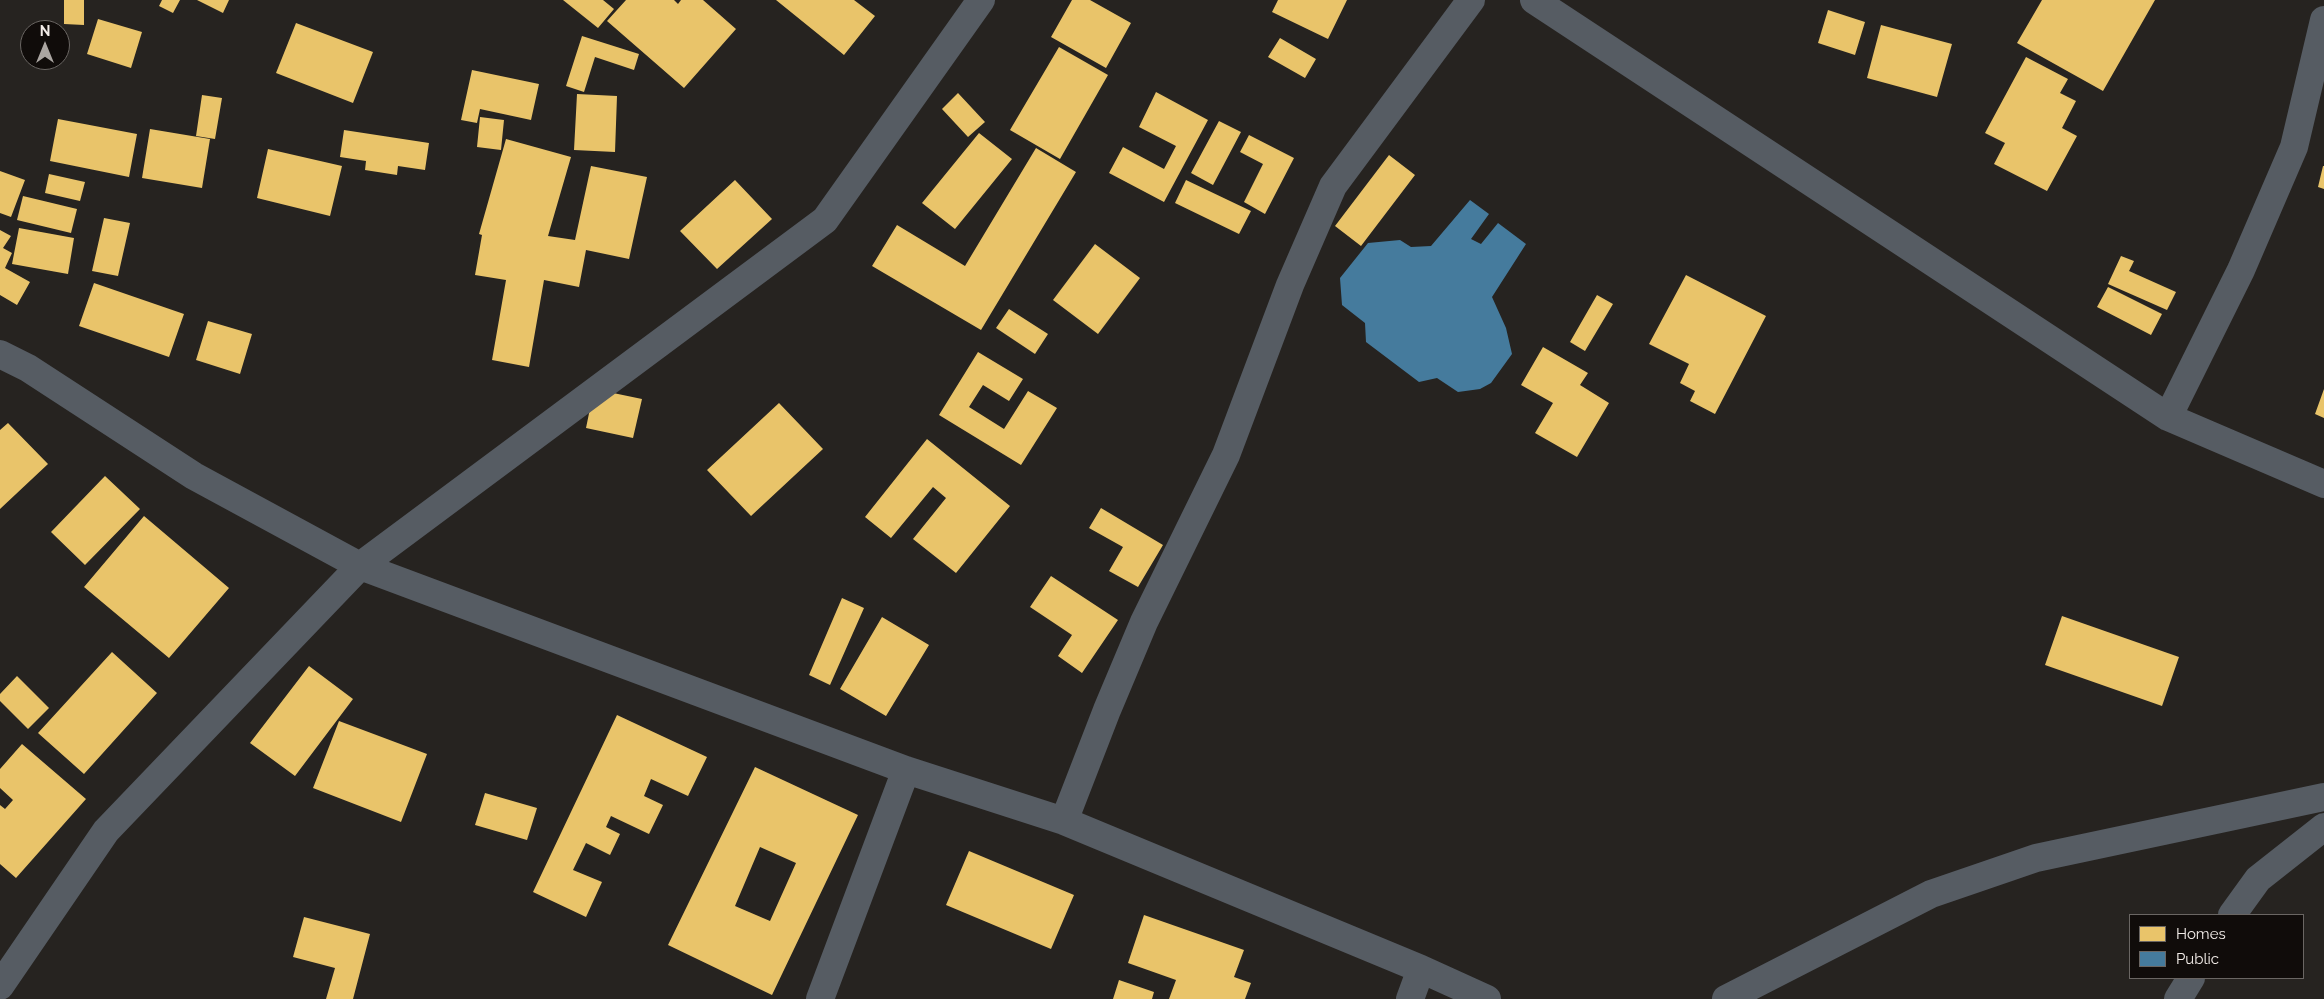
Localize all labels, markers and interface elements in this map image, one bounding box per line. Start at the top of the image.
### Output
north arrow [20,20,70,70]
text: N [40,23,50,39]
legend [2129,914,2304,979]
text: Homes [2176,925,2226,943]
text: Public [2176,950,2219,968]

